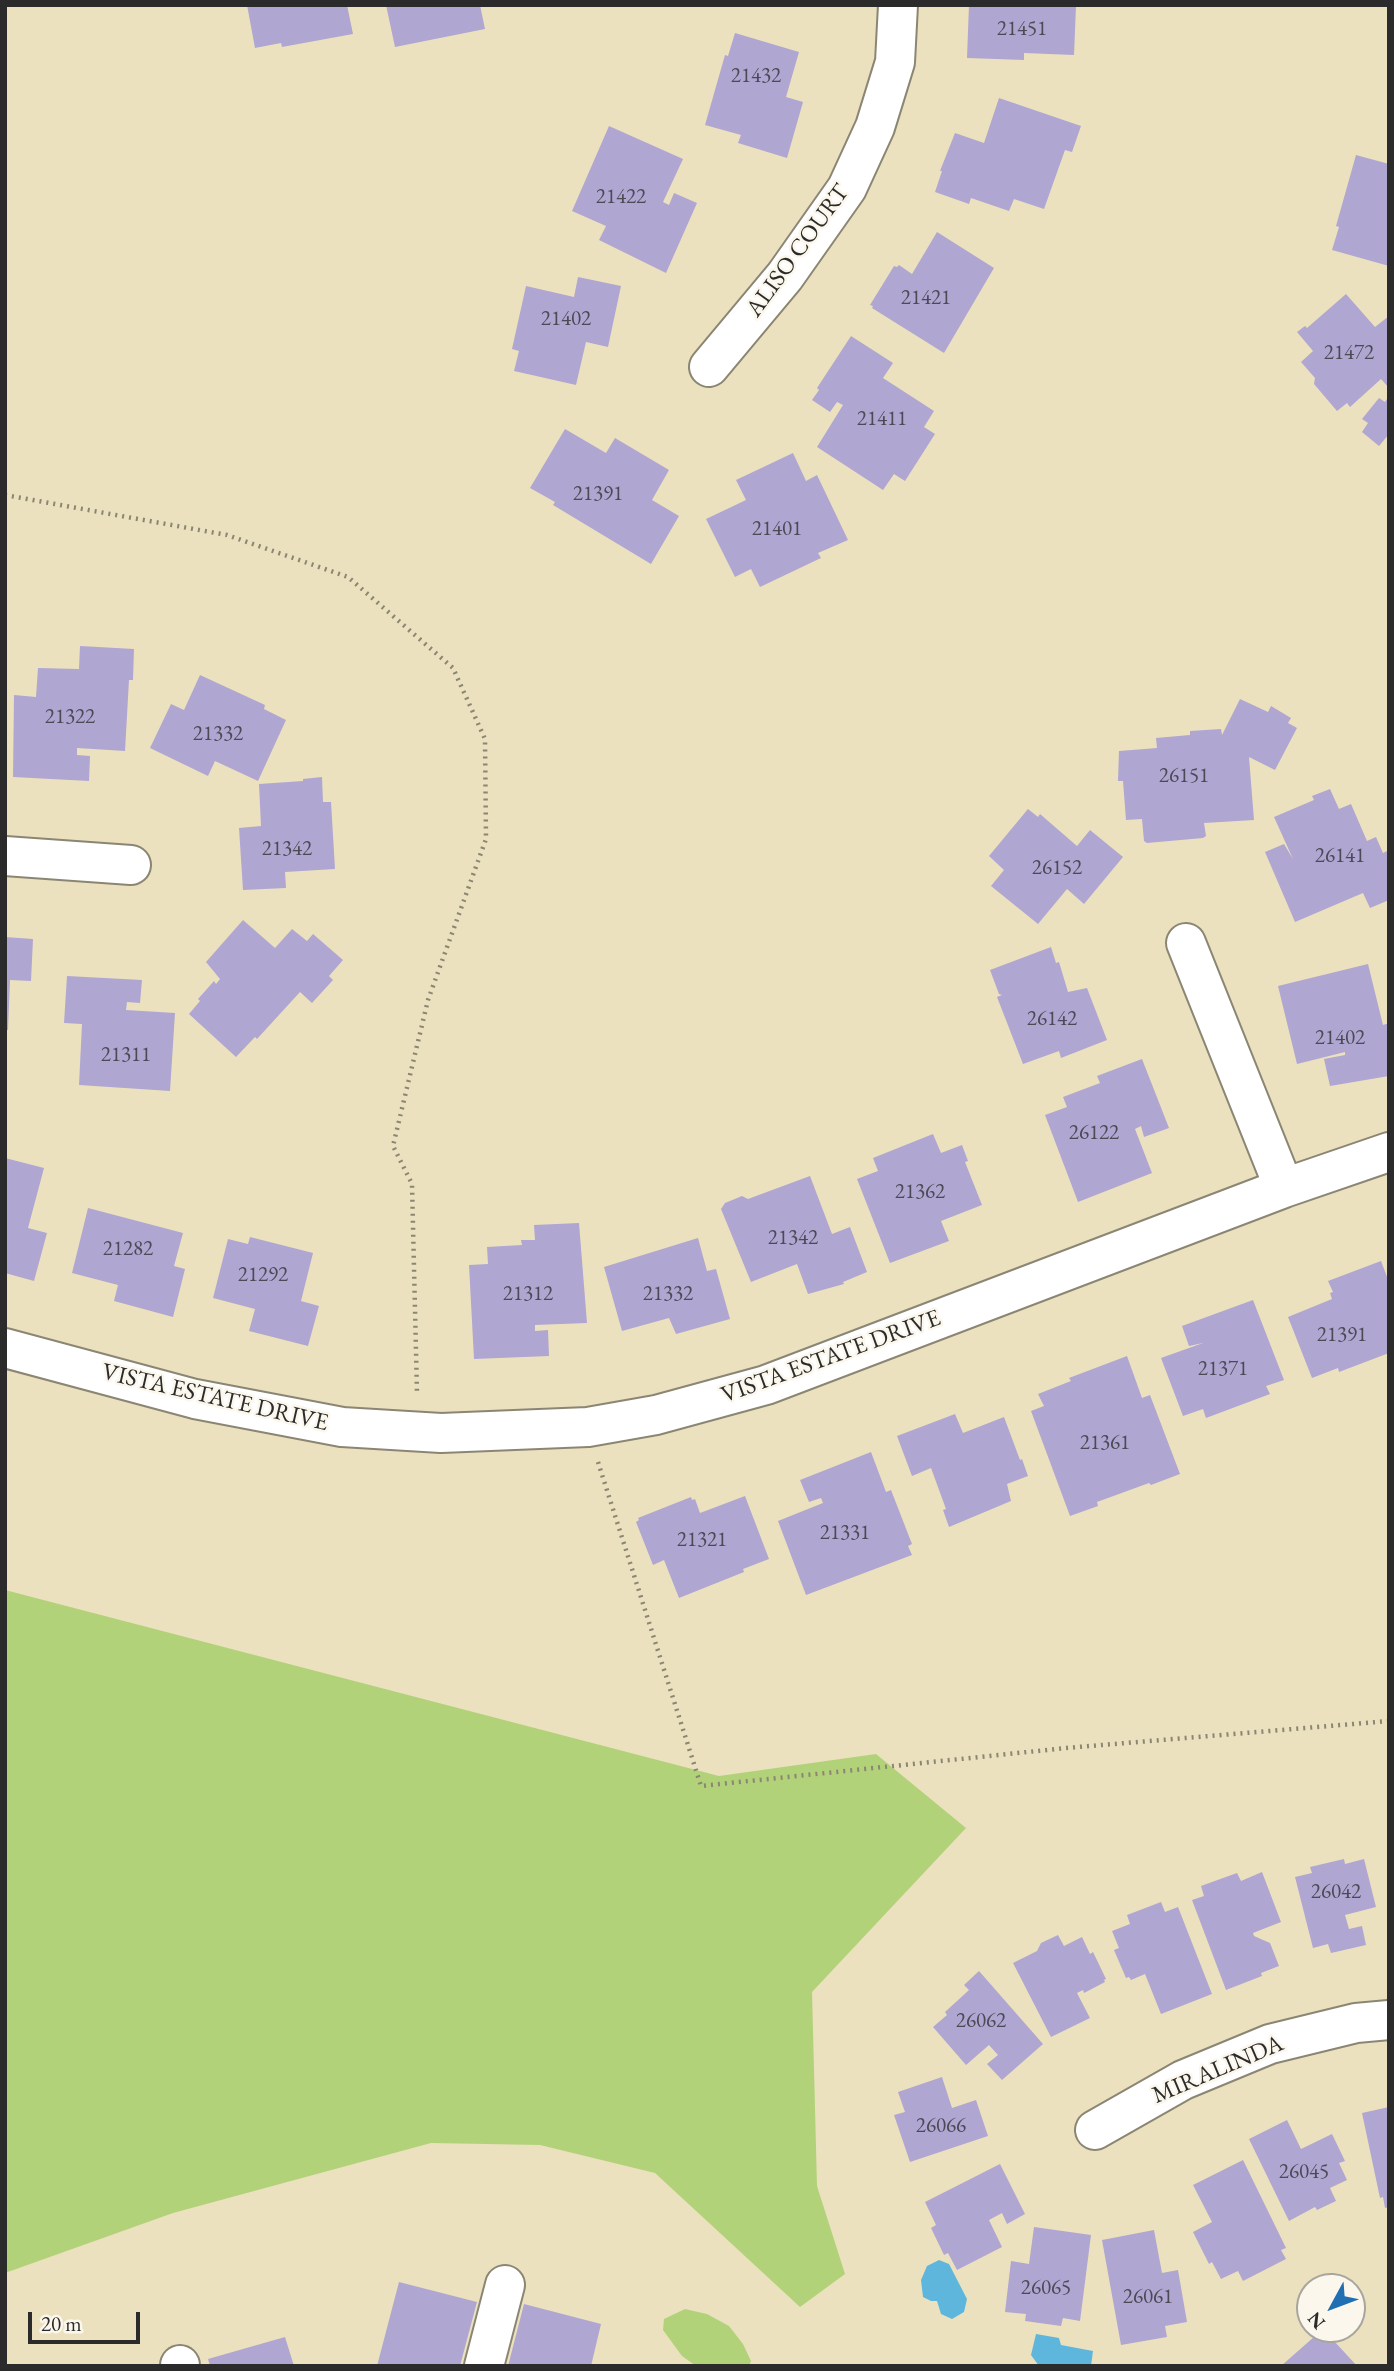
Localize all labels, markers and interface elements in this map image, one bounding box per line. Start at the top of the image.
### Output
house number: 21451 [997,16,1047,42]
house number: 21432 [731,63,781,89]
street label: ALISO COURT [740,179,856,323]
house number: 21422 [596,184,646,210]
house number: 21421 [901,285,951,311]
house number: 21402 [541,306,591,332]
house number: 21472 [1324,340,1374,366]
house number: 21411 [857,406,907,432]
house number: 21391 [573,481,623,507]
house number: 21401 [752,516,802,542]
house number: 21322 [45,704,95,730]
house number: 21332 [193,721,243,747]
house number: 26151 [1159,763,1209,789]
house number: 21342 [262,836,312,862]
house number: 26141 [1315,843,1365,869]
house number: 26152 [1032,855,1082,881]
house number: 26142 [1027,1006,1077,1032]
house number: 21402 [1315,1025,1365,1051]
house number: 21311 [101,1042,151,1068]
house number: 26122 [1069,1120,1119,1146]
house number: 21362 [895,1179,945,1205]
house number: 21342 [768,1225,818,1251]
house number: 21282 [103,1236,153,1262]
house number: 21292 [238,1262,288,1288]
house number: 21312 [503,1281,553,1307]
house number: 21332 [643,1281,693,1307]
street label: VISTA ESTATE DRIVE [717,1304,945,1410]
house number: 21391 [1317,1322,1367,1348]
house number: 21371 [1198,1356,1248,1382]
street label: VISTA ESTATE DRIVE [99,1358,331,1438]
house number: 21361 [1080,1430,1130,1456]
house number: 21331 [820,1520,870,1546]
house number: 21321 [677,1527,727,1553]
house number: 26042 [1311,1879,1361,1905]
house number: 26062 [956,2008,1006,2034]
street label: MIRALINDA [1148,2029,1288,2111]
house number: 26066 [916,2113,966,2139]
house number: 26045 [1279,2159,1329,2185]
north arrow [1296,2273,1366,2343]
house number: 26065 [1021,2275,1071,2301]
house number: 26061 [1123,2284,1173,2310]
scale bar [32,2298,144,2342]
text: N [1302,2307,1331,2335]
text: 20 m [41,2310,82,2337]

